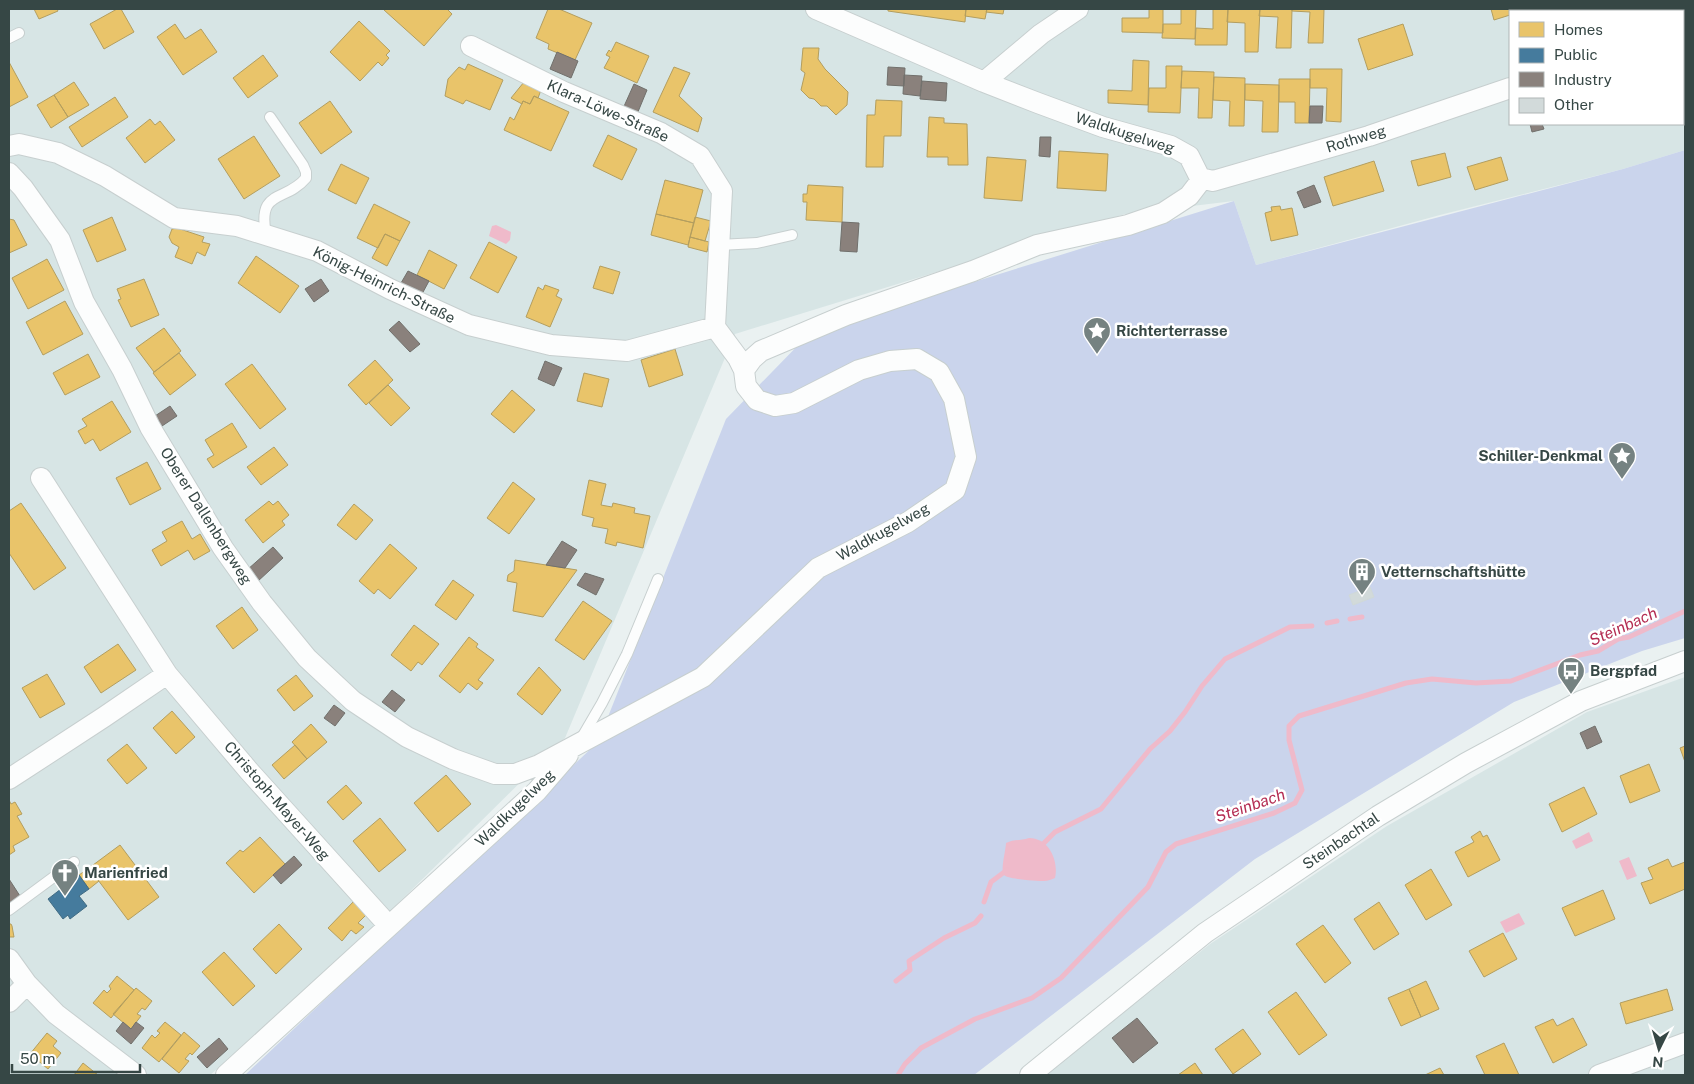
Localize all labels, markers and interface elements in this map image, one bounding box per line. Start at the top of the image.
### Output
legend [1509,10,1684,125]
text: Homes [1554,21,1603,38]
text: Public [1554,46,1598,63]
text: Industry [1554,71,1612,88]
street label: Klara-Löwe-Straße [545,76,672,145]
text: Other [1554,96,1594,113]
street label: Waldkugelweg [1073,108,1177,157]
street label: Rothweg [1324,121,1388,156]
street label: König-Heinrich-Straße [310,243,458,326]
place icon: Richterterrasse [1082,316,1112,355]
place label: Richterterrasse [1116,322,1228,339]
place icon: Schiller-Denkmal [1607,441,1637,480]
street label: Oberer Dallenbergweg [157,444,256,587]
place label: Schiller-Denkmal [1478,447,1603,464]
street label: Waldkugelweg [833,499,932,564]
building icon: Vetternschaftshütte [1347,557,1377,596]
place label: Vetternschaftshütte [1381,563,1526,580]
water label: Steinbach [1586,603,1660,650]
bus stop icon: Bergpfad [1556,656,1586,695]
place label: Bergpfad [1590,662,1657,679]
street label: Christoph-Mayer-Weg [221,738,334,864]
street label: Waldkugelweg [472,766,558,850]
water label: Steinbach [1213,785,1288,826]
street label: Steinbachtal [1299,809,1382,872]
church icon: Marienfried [50,858,80,897]
place label: Marienfried [84,864,168,881]
north arrow [1634,1024,1684,1074]
scale bar [12,1042,140,1074]
text: 50 m [20,1050,55,1067]
text: N [1652,1054,1664,1070]

